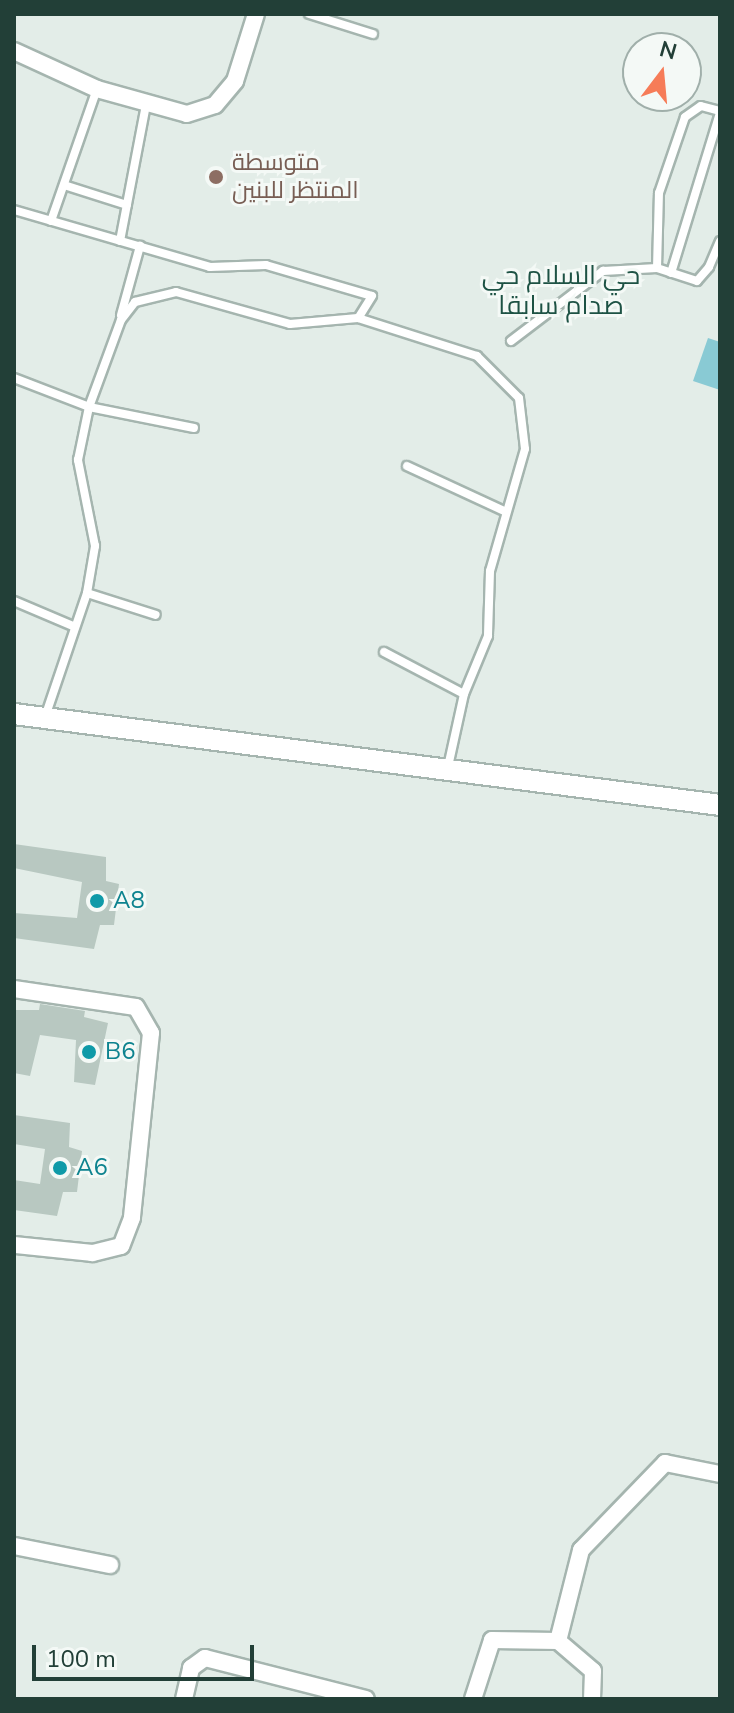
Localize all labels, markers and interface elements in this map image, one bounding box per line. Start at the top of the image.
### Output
north arrow [622,32,702,112]
text: N [656,34,680,68]
place label: متوسطة المنتظر للبنين [232,149,359,205]
marker: متوسطة المنتظر للبنين [207,168,225,186]
district label: حي السلام حي صدام سابقا [482,260,640,322]
place label: A8 [113,887,145,915]
marker: A8 [88,892,106,910]
place label: B6 [105,1038,136,1066]
marker: B6 [80,1043,98,1061]
place label: A6 [76,1154,108,1182]
marker: A6 [51,1159,69,1177]
scale bar [36,1629,258,1679]
text: 100 m [46,1643,116,1675]

